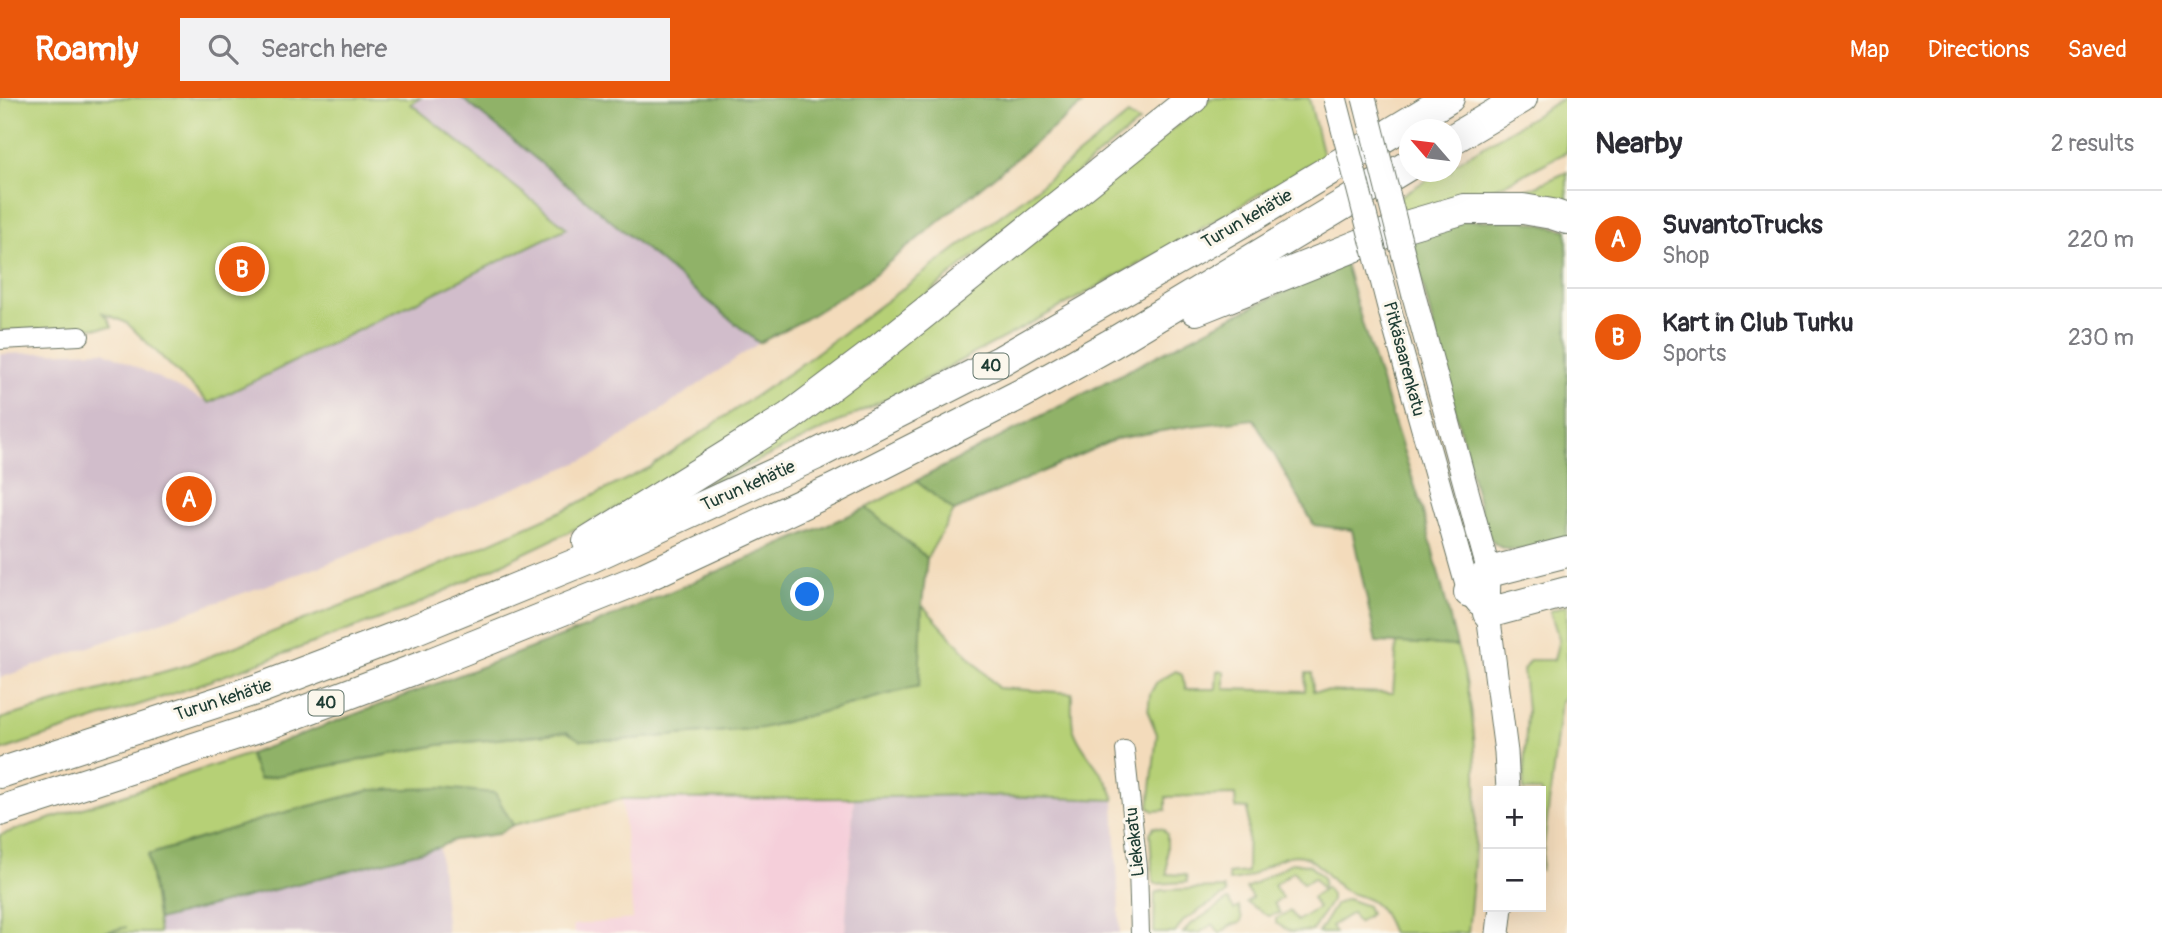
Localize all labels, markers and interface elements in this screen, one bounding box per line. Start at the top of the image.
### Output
search box [180,18,670,81]
text: Roamly [35,29,138,70]
icon: search [204,30,242,68]
text: Search here [260,33,387,65]
text: Map [1850,35,1890,64]
text: Directions [1928,35,2029,64]
text: Saved [2067,35,2127,64]
north arrow [1399,119,1462,182]
text: Nearby [1595,125,1682,162]
text: 2 results [2051,129,2134,158]
street label: Turun kehätie [1198,184,1297,254]
text: SuvantoTrucks [1662,209,1823,241]
text: A [1611,225,1625,254]
text: 220 m [2067,225,2134,254]
text: Shop [1662,241,1710,270]
pin: B [219,243,265,295]
street label: Pitkäsaarenkatu [1378,299,1430,419]
text: Kart in Club Turku [1662,307,1854,339]
text: B [1611,323,1625,352]
text: 230 m [2068,323,2134,352]
text: Sports [1662,339,1726,368]
road number: 40 [974,354,1009,378]
street label: Turun kehätie [697,455,799,517]
pin: A [166,473,212,525]
your location [790,577,824,611]
street label: Turun kehätie [172,673,275,727]
road number: 40 [308,690,344,716]
map controls [1483,786,1546,912]
button: + [1483,786,1546,849]
street label: Liekakatu [1120,806,1150,878]
button: − [1483,849,1546,912]

